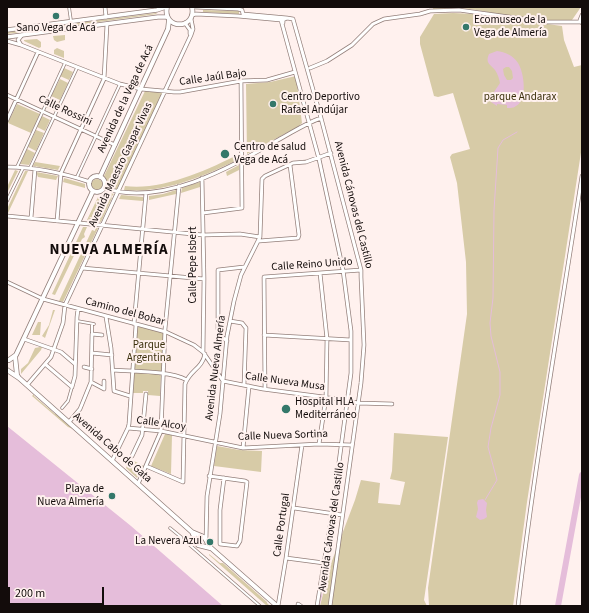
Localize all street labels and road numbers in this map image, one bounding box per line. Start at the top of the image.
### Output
street label: Avenida de la Vega de Acá [95,43,157,155]
street label: Calle Jaúl Bajo [179,67,247,89]
street label: Calle Rossini [36,93,94,129]
street label: Avenida Maestro Gaspar Vivas [86,101,156,229]
street label: Avenida Cánovas del Castillo [331,140,375,270]
street label: Calle Pepe Isbert [187,227,201,303]
street label: Calle Reino Unido [271,256,353,274]
street label: Camino del Bobar [84,295,166,329]
street label: Avenida Nueva Almería [203,315,229,421]
street label: Calle Nueva Musa [244,370,326,394]
street label: Avenida Cabo de Gata [70,410,154,486]
street label: Calle Alcoy [135,414,187,434]
street label: Calle Nueva Sortina [238,428,328,444]
street label: Avenida Cánovas del Castillo [316,461,348,593]
street label: Calle Portugal [271,492,293,558]

